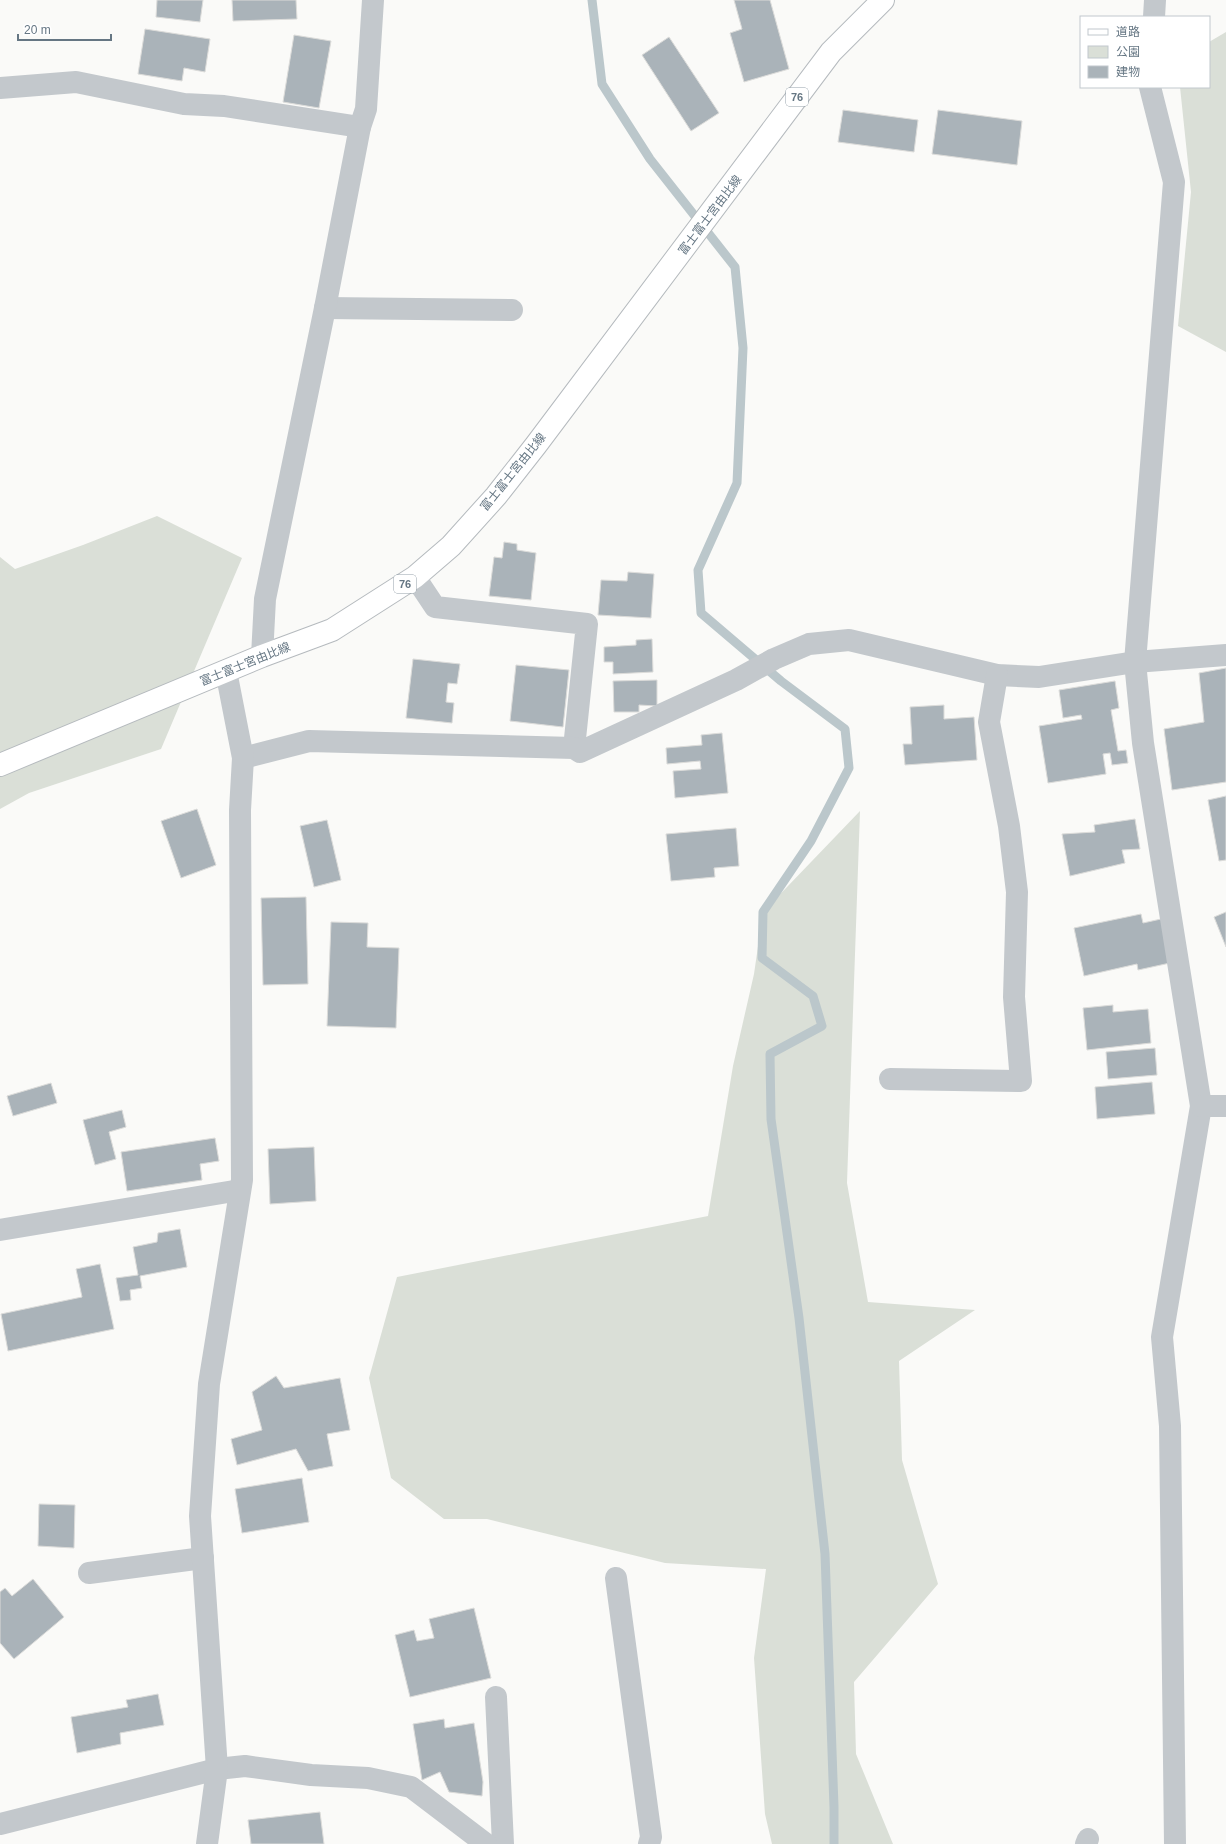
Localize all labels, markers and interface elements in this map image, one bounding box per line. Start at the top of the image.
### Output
scale bar [18,16,111,42]
legend [1080,16,1210,88]
text: 20 m [24,23,51,37]
text: 道路 [1116,25,1140,39]
text: 公園 [1116,45,1140,59]
text: 建物 [1116,65,1140,79]
road number: 76 [786,88,808,106]
street label: 富士富士宮由比線 [676,172,744,258]
street label: 富士富士宮由比線 [477,430,549,514]
road number: 76 [394,575,416,593]
street label: 富士富士宮由比線 [198,640,292,688]

